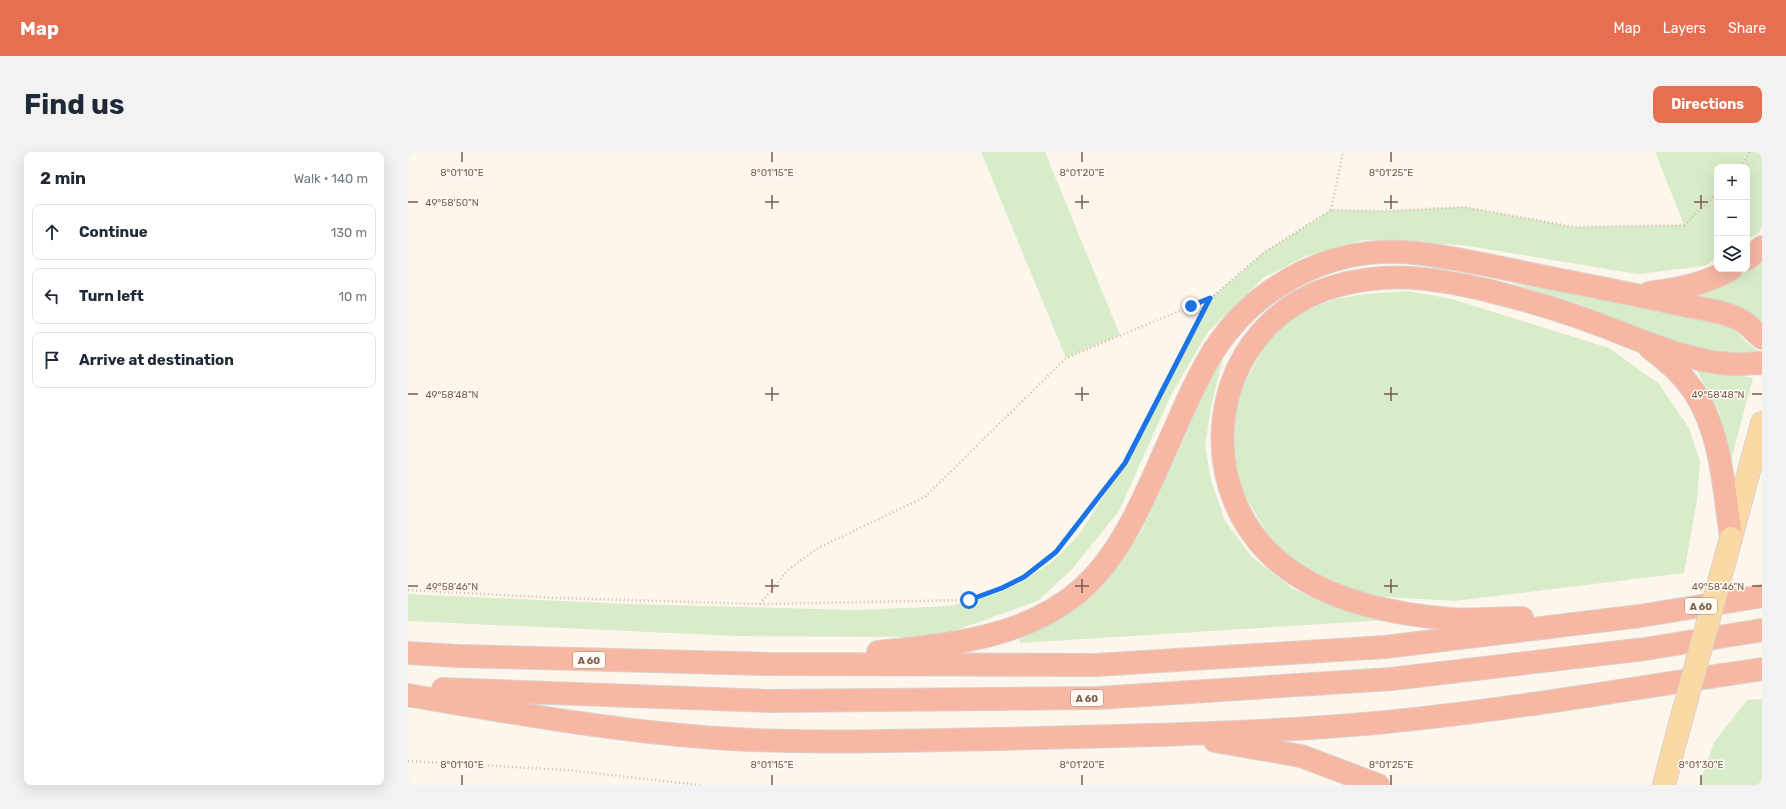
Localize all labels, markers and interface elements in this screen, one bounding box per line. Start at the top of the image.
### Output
text: Map [20,17,59,40]
text: Map [1614,20,1641,37]
text: Layers [1663,20,1706,37]
text: Share [1728,20,1766,37]
button: Directions [1653,86,1762,123]
text: Find us [24,88,124,121]
map controls [1714,164,1750,272]
button: + [1714,164,1750,200]
text: 8°01'10"E [440,167,484,179]
text: 8°01'15"E [750,167,794,179]
text: 8°01'20"E [1059,167,1105,179]
text: 8°01'25"E [1369,167,1413,179]
text: 2 min [40,168,86,188]
text: Walk · 140 m [294,171,368,186]
text: 49°58'50"N [425,197,479,209]
button: − [1714,200,1750,236]
icon: ahead [41,221,63,243]
text: Continue [79,223,148,241]
text: 130 m [331,225,367,240]
button: layers [1714,236,1750,272]
icon: left [41,285,63,307]
text: Turn left [79,287,144,305]
text: 10 m [338,289,367,304]
route end [1182,297,1200,315]
icon: arrive [41,349,63,371]
text: Arrive at destination [79,351,234,369]
text: 49°58'48"N [425,389,479,401]
text: 49°58'48"N [1691,389,1745,401]
text: 49°58'46"N [426,581,478,593]
text: 49°58'46"N [1692,581,1744,593]
route start [960,591,978,609]
road number: A 60 [1685,598,1717,614]
road number: A 60 [573,652,605,668]
road number: A 60 [1071,690,1103,706]
text: 8°01'10"E [440,759,484,771]
text: 8°01'15"E [750,759,794,771]
text: 8°01'20"E [1059,759,1105,771]
text: 8°01'25"E [1369,759,1413,771]
text: 8°01'30"E [1678,759,1724,771]

